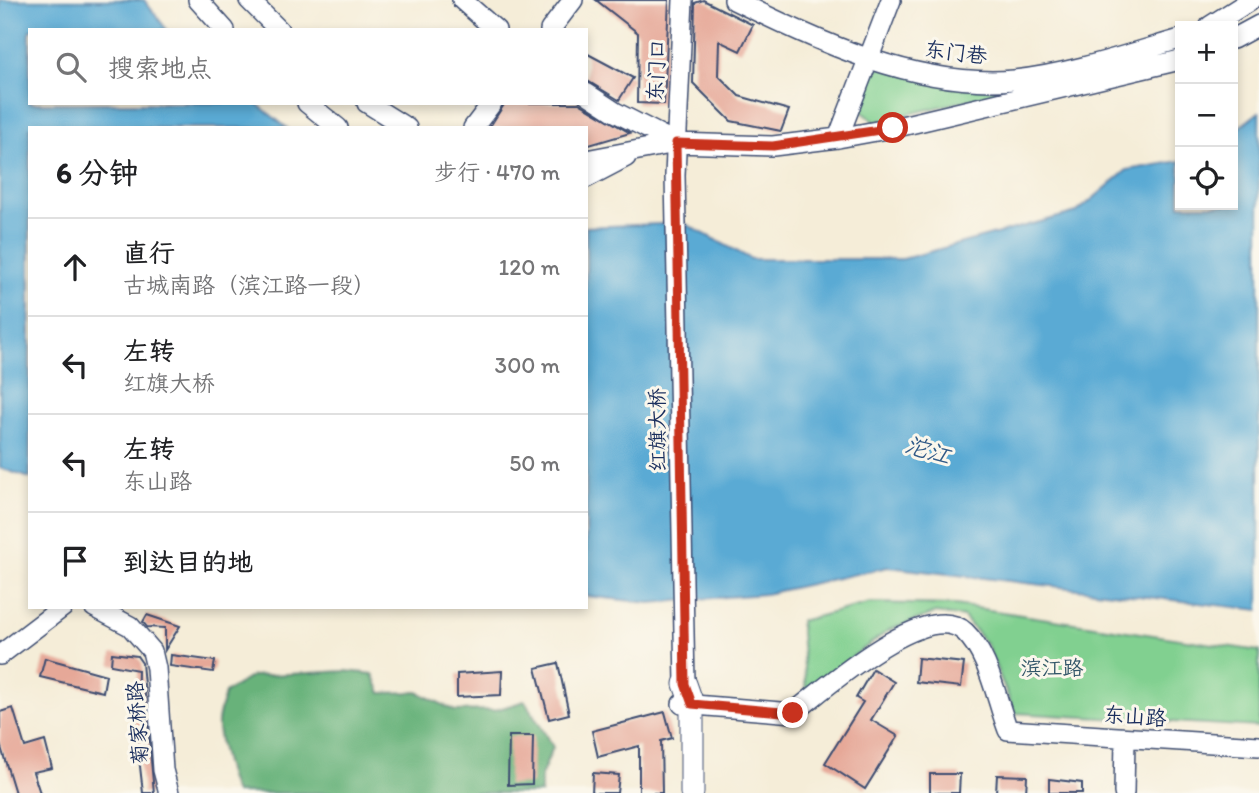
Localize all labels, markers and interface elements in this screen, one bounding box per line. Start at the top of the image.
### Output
map controls [1175,21,1238,210]
button: + [1175,21,1238,84]
search box [28,28,588,105]
street label: 东门巷 [923,36,989,68]
street label: 东门口 [642,38,670,102]
icon: search [52,48,90,86]
text: 搜索地点 [108,52,212,84]
button: − [1175,84,1238,147]
route start [877,112,908,143]
button: locate [1175,147,1238,210]
text: 6 分钟 [56,154,139,191]
text: 步行 · 470 m [434,158,560,186]
text: 直行 [123,237,175,269]
icon: ahead [56,248,94,286]
text: 120 m [499,253,560,281]
text: 古城南路（滨江路一段） [123,271,376,299]
text: 左转 [123,335,175,367]
icon: left [56,346,94,384]
text: 300 m [495,351,560,379]
text: 红旗大桥 [123,369,215,397]
street label: 红旗大桥 [644,388,670,472]
water label: 沱江 [902,430,955,470]
text: 左转 [123,433,175,465]
icon: left [56,444,94,482]
text: 50 m [509,449,560,477]
text: 东山路 [123,467,192,495]
icon: arrive [56,542,94,580]
text: 到达目的地 [123,546,253,578]
park label: 滨江路 [1021,655,1084,680]
street label: 菊家桥路 [122,680,152,766]
route end [777,697,808,728]
street label: 东山路 [1103,701,1167,731]

